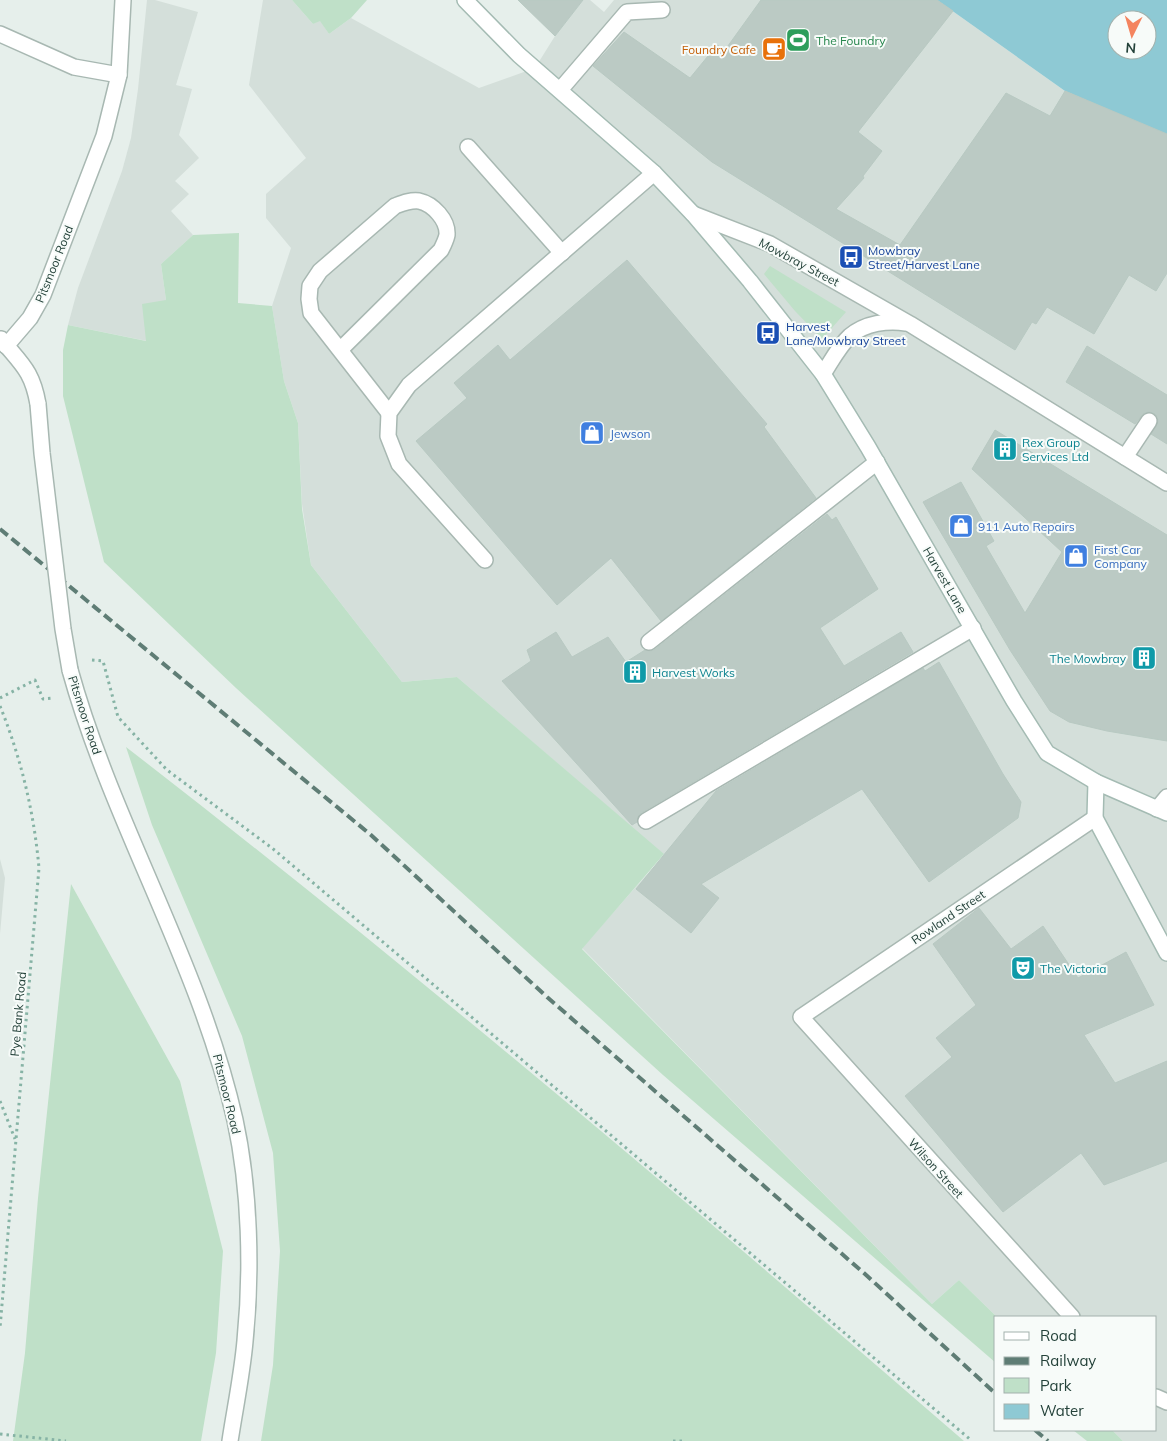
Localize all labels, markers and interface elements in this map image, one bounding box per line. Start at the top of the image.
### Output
north arrow [1107,10,1157,60]
sports icon: The Foundry [785,27,811,53]
place label: The Foundry [816,33,886,48]
cafe icon: Foundry Cafe [761,36,787,62]
text: N [1125,39,1137,57]
place label: Foundry Cafe [682,42,756,57]
street label: Pitsmoor Road [32,223,76,305]
street label: Mowbray Street [756,235,842,289]
place label: Mowbray Street/Harvest Lane [868,243,980,272]
bus stop icon: Mowbray Street/Harvest Lane [838,244,864,270]
place label: Harvest Lane/Mowbray Street [786,319,906,348]
bus stop icon: Harvest Lane/Mowbray Street [755,320,781,346]
shop icon: Jewson [579,420,605,446]
place label: Jewson [610,426,651,441]
place label: Rex Group Services Ltd [1022,435,1089,464]
building icon: Rex Group Services Ltd [992,436,1018,462]
shop icon: 911 Auto Repairs [948,513,974,539]
place label: 911 Auto Repairs [978,519,1075,534]
place label: First Car Company [1094,542,1148,571]
shop icon: First Car Company [1063,543,1089,569]
street label: Harvest Lane [920,544,970,616]
building icon: The Mowbray [1131,645,1157,671]
place label: The Mowbray [1050,651,1127,666]
building icon: Harvest Works [622,659,648,685]
place label: Harvest Works [652,665,735,680]
street label: Pitsmoor Road [65,674,105,756]
street label: Rowland Street [908,887,988,947]
theatre icon: The Victoria [1010,955,1036,981]
place label: The Victoria [1040,961,1107,976]
street label: Pye Bank Road [7,971,29,1057]
street label: Pitsmoor Road [210,1052,244,1136]
street label: Wilson Street [905,1135,967,1201]
legend [994,1316,1157,1431]
text: Road [1040,1326,1077,1345]
text: Railway [1040,1351,1096,1370]
text: Park [1040,1376,1072,1395]
text: Water [1040,1401,1084,1420]

